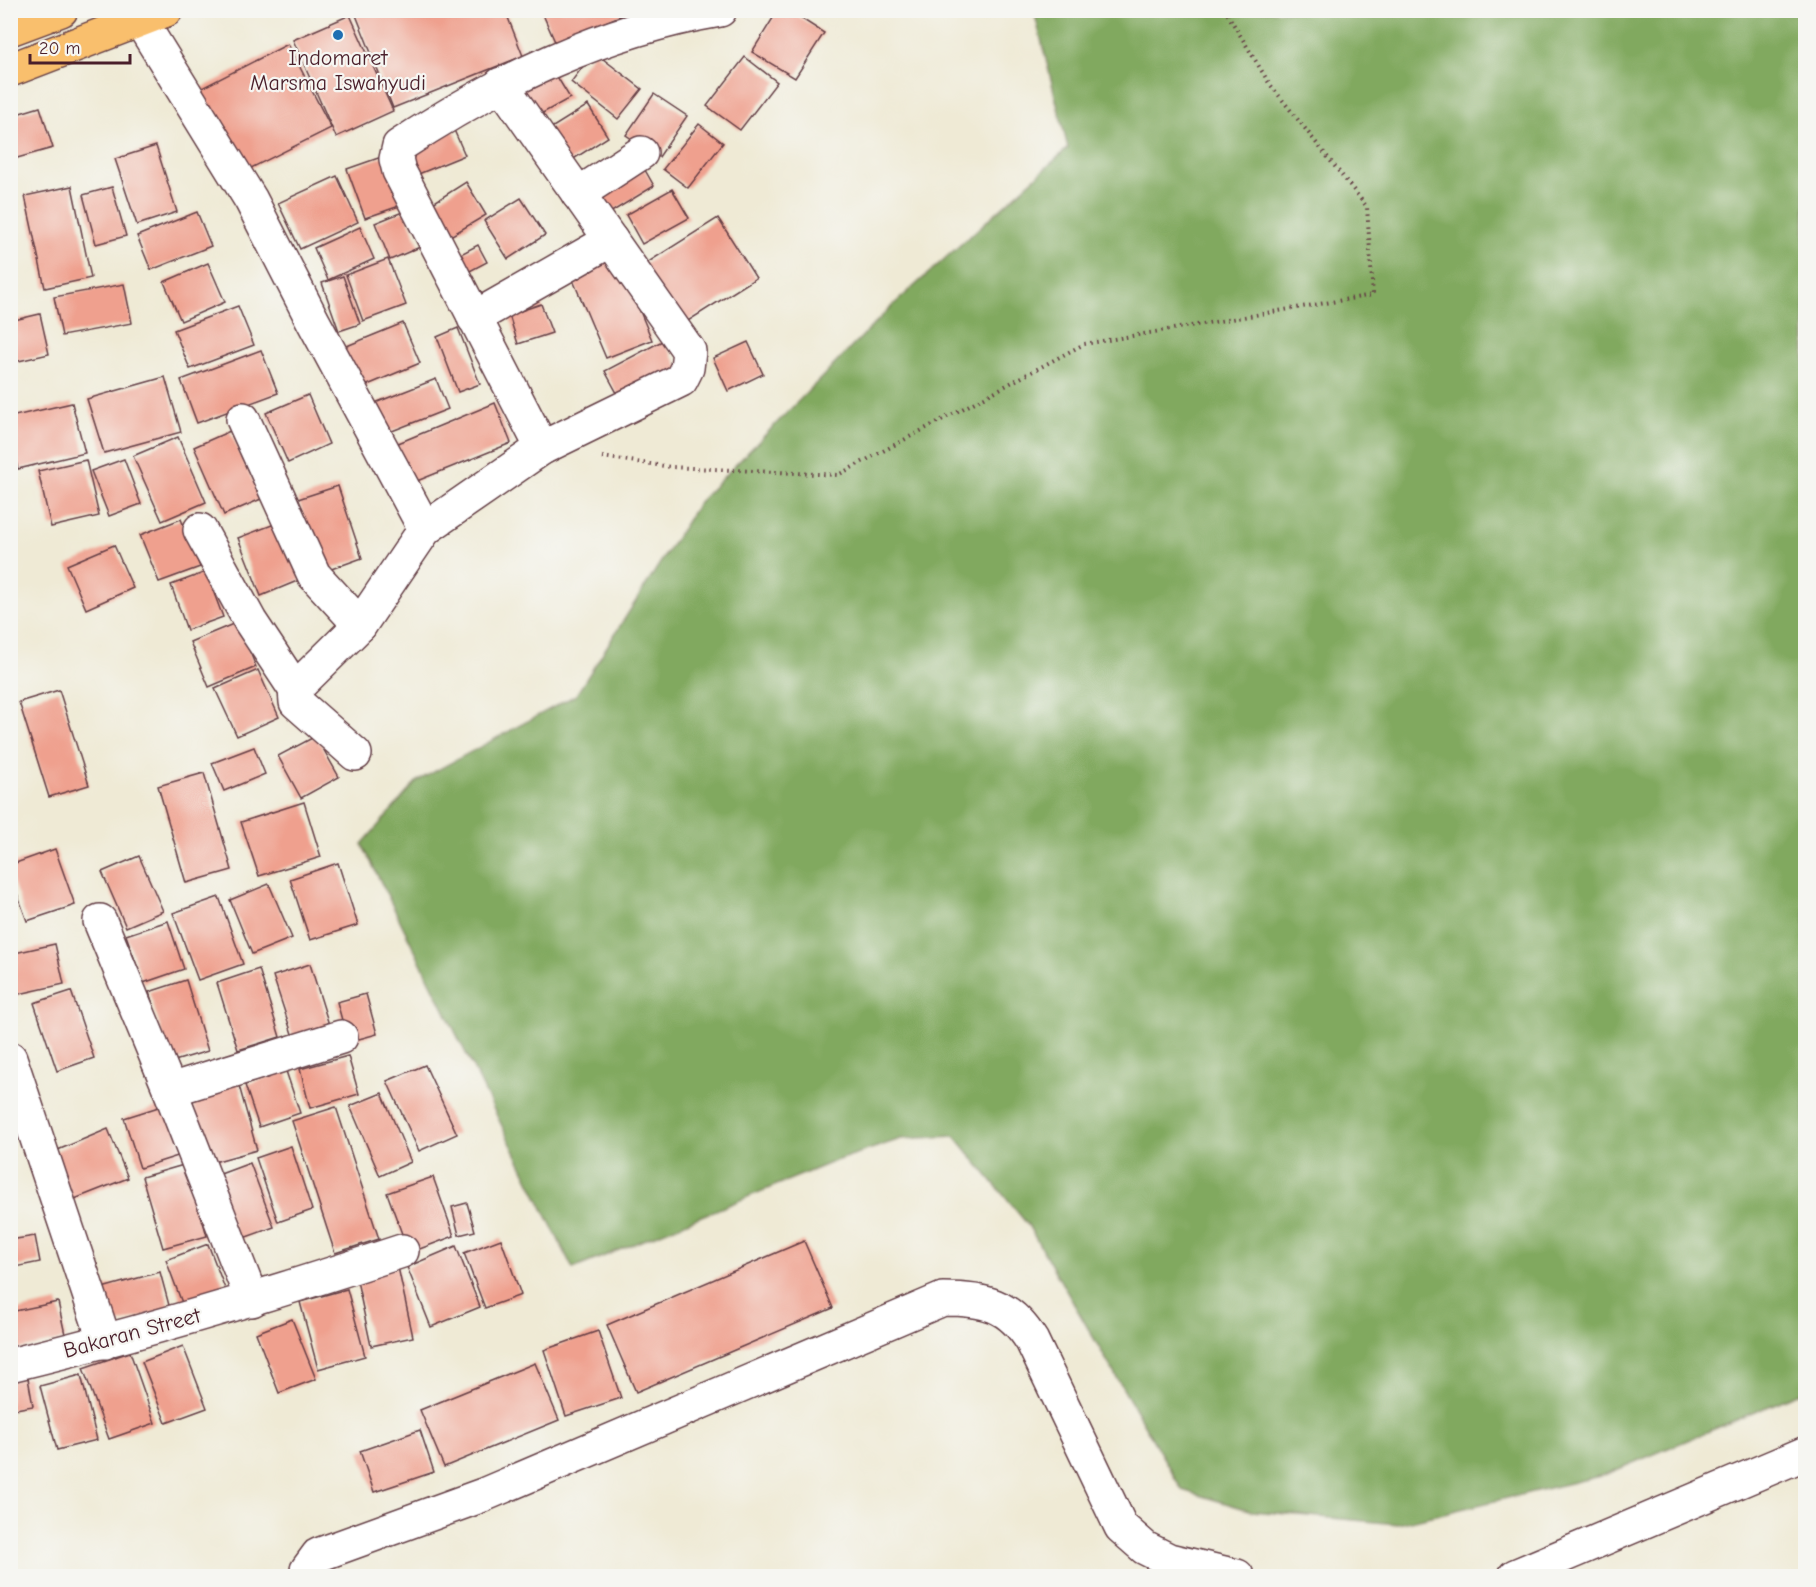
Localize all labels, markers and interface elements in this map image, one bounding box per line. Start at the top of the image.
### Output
scale bar [30,27,130,65]
marker: Indomaret Marsma Iswahyudi [331,28,345,42]
text: 20 m [39,38,80,59]
place label: Indomaret Marsma Iswahyudi [250,45,426,96]
street label: Bakaran Street [61,1302,204,1364]

